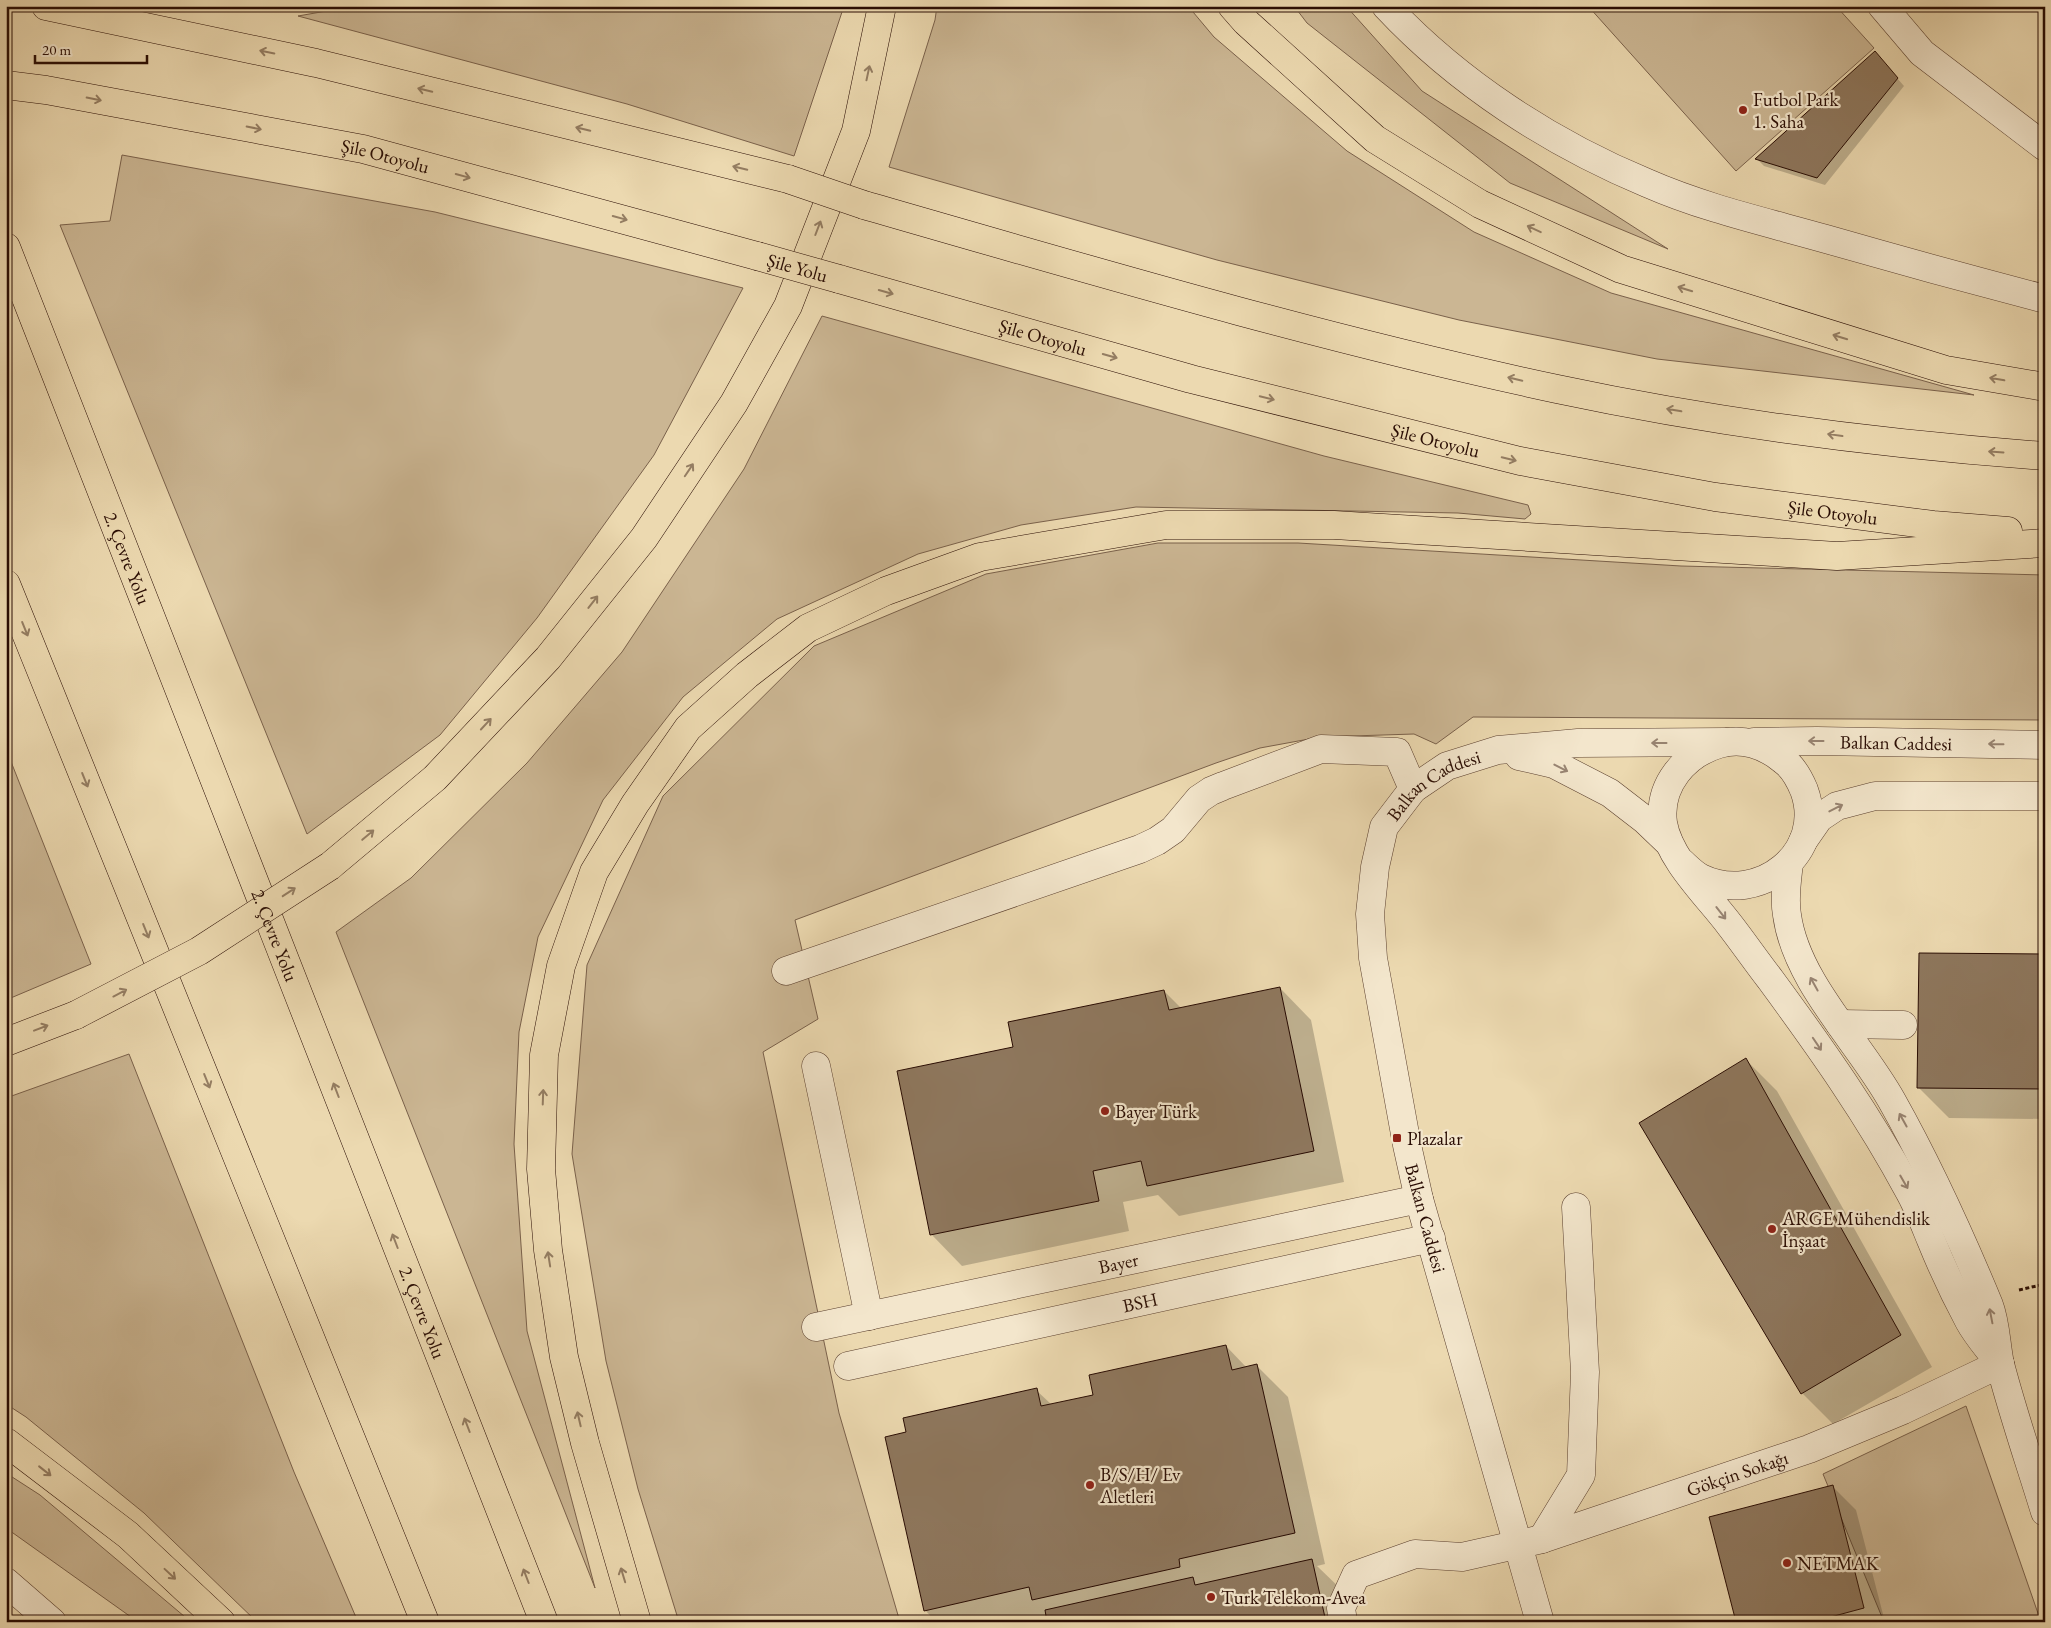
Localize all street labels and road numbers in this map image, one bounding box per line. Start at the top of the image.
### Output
street label: Şile Otoyolu [339,133,432,179]
street label: Şile Yolu [764,247,831,288]
street label: Şile Otoyolu [996,313,1090,362]
street label: Şile Otoyolu [1389,417,1482,463]
street label: Şile Otoyolu [1786,494,1879,531]
street label: 2. Çevre Yolu [98,509,157,608]
street label: Balkan Caddesi [1840,729,1953,756]
street label: Balkan Caddesi [1381,744,1484,826]
street label: 2. Çevre Yolu [246,886,304,985]
street label: Balkan Caddesi [1399,1161,1452,1276]
street label: Bayer [1096,1247,1141,1280]
street label: 2. Çevre Yolu [393,1263,452,1362]
street label: BSH [1120,1286,1160,1318]
street label: Gökçin Sokağı [1683,1445,1792,1502]

